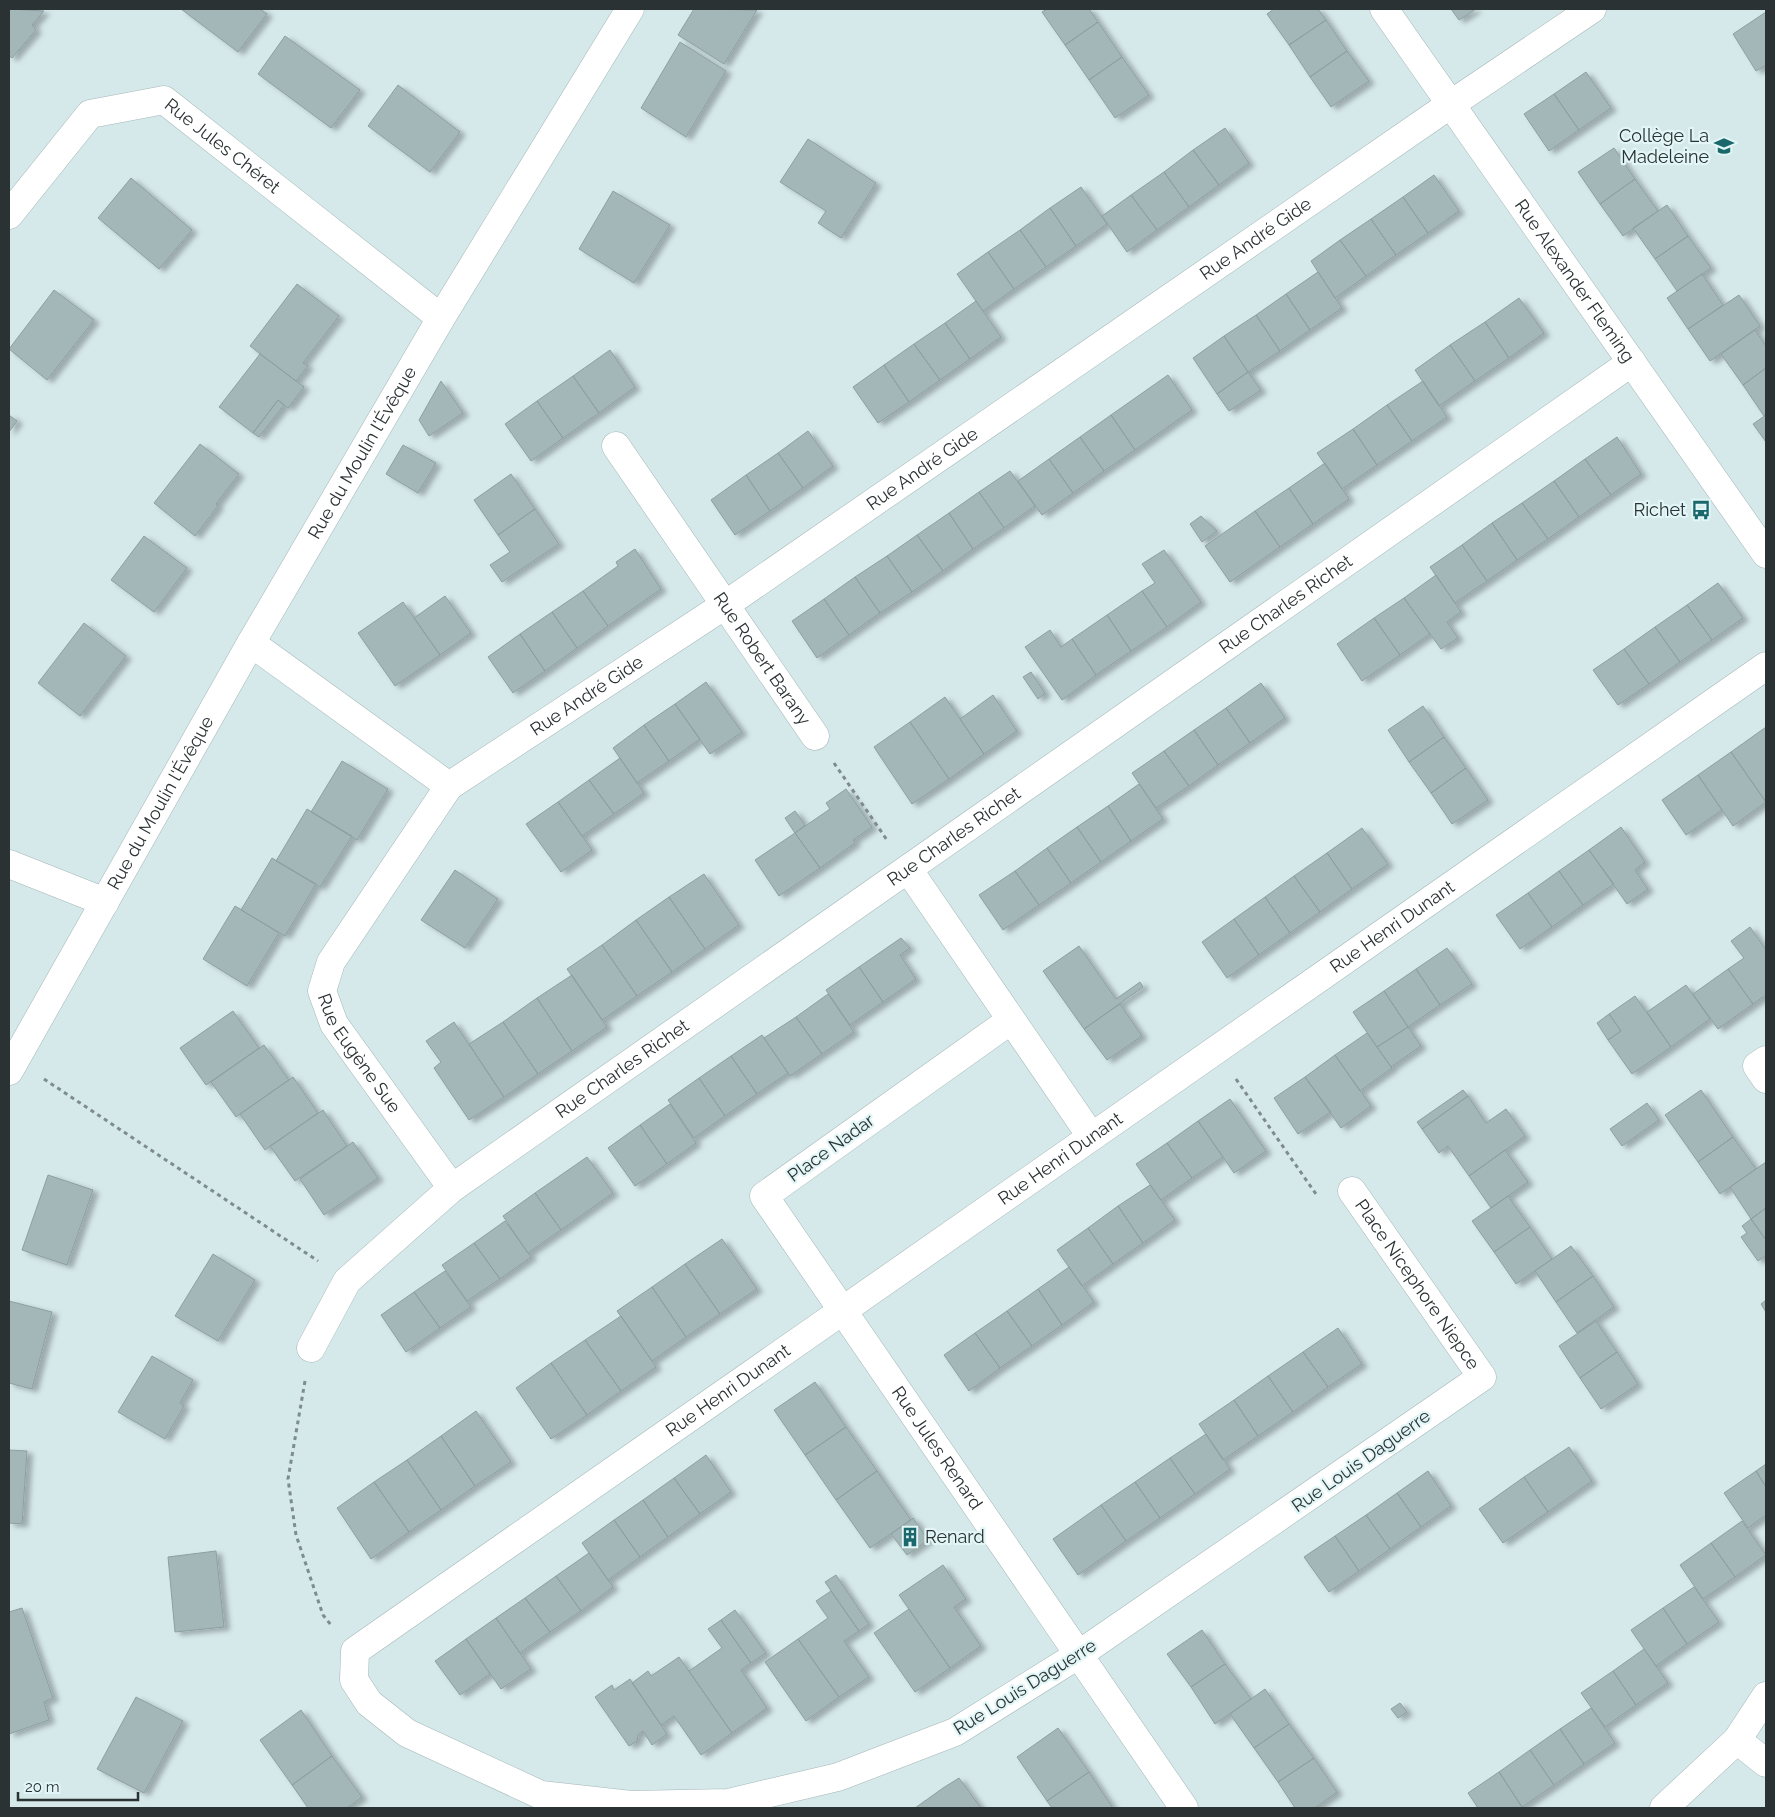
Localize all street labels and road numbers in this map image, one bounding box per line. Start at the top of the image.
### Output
street label: Rue Jules Chéret [161,94,285,197]
street label: Rue André Gide [1196,192,1315,284]
street label: Rue Alexander Fleming [1511,195,1639,366]
street label: Rue du Moulin l'Évêque [303,362,421,542]
street label: Rue André Gide [862,422,982,514]
street label: Rue Charles Richet [1215,550,1356,658]
street label: Rue Robert Barany [710,588,815,729]
street label: Rue André Gide [526,650,647,740]
street label: Rue du Moulin l'Évêque [103,712,218,893]
street label: Rue Charles Richet [883,782,1024,890]
street label: Rue Henri Dunant [1326,876,1458,977]
street label: Rue Eugène Sue [314,990,406,1117]
street label: Rue Charles Richet [551,1015,693,1122]
street label: Rue Henri Dunant [994,1108,1126,1209]
street label: Place Nadar [783,1109,879,1186]
street label: Place Nicephore Niepce [1351,1195,1485,1374]
street label: Rue Henri Dunant [662,1339,794,1441]
street label: Rue Jules Renard [888,1382,987,1513]
street label: Rue Louis Daguerre [1287,1405,1434,1516]
street label: Rue Louis Daguerre [950,1634,1100,1739]

